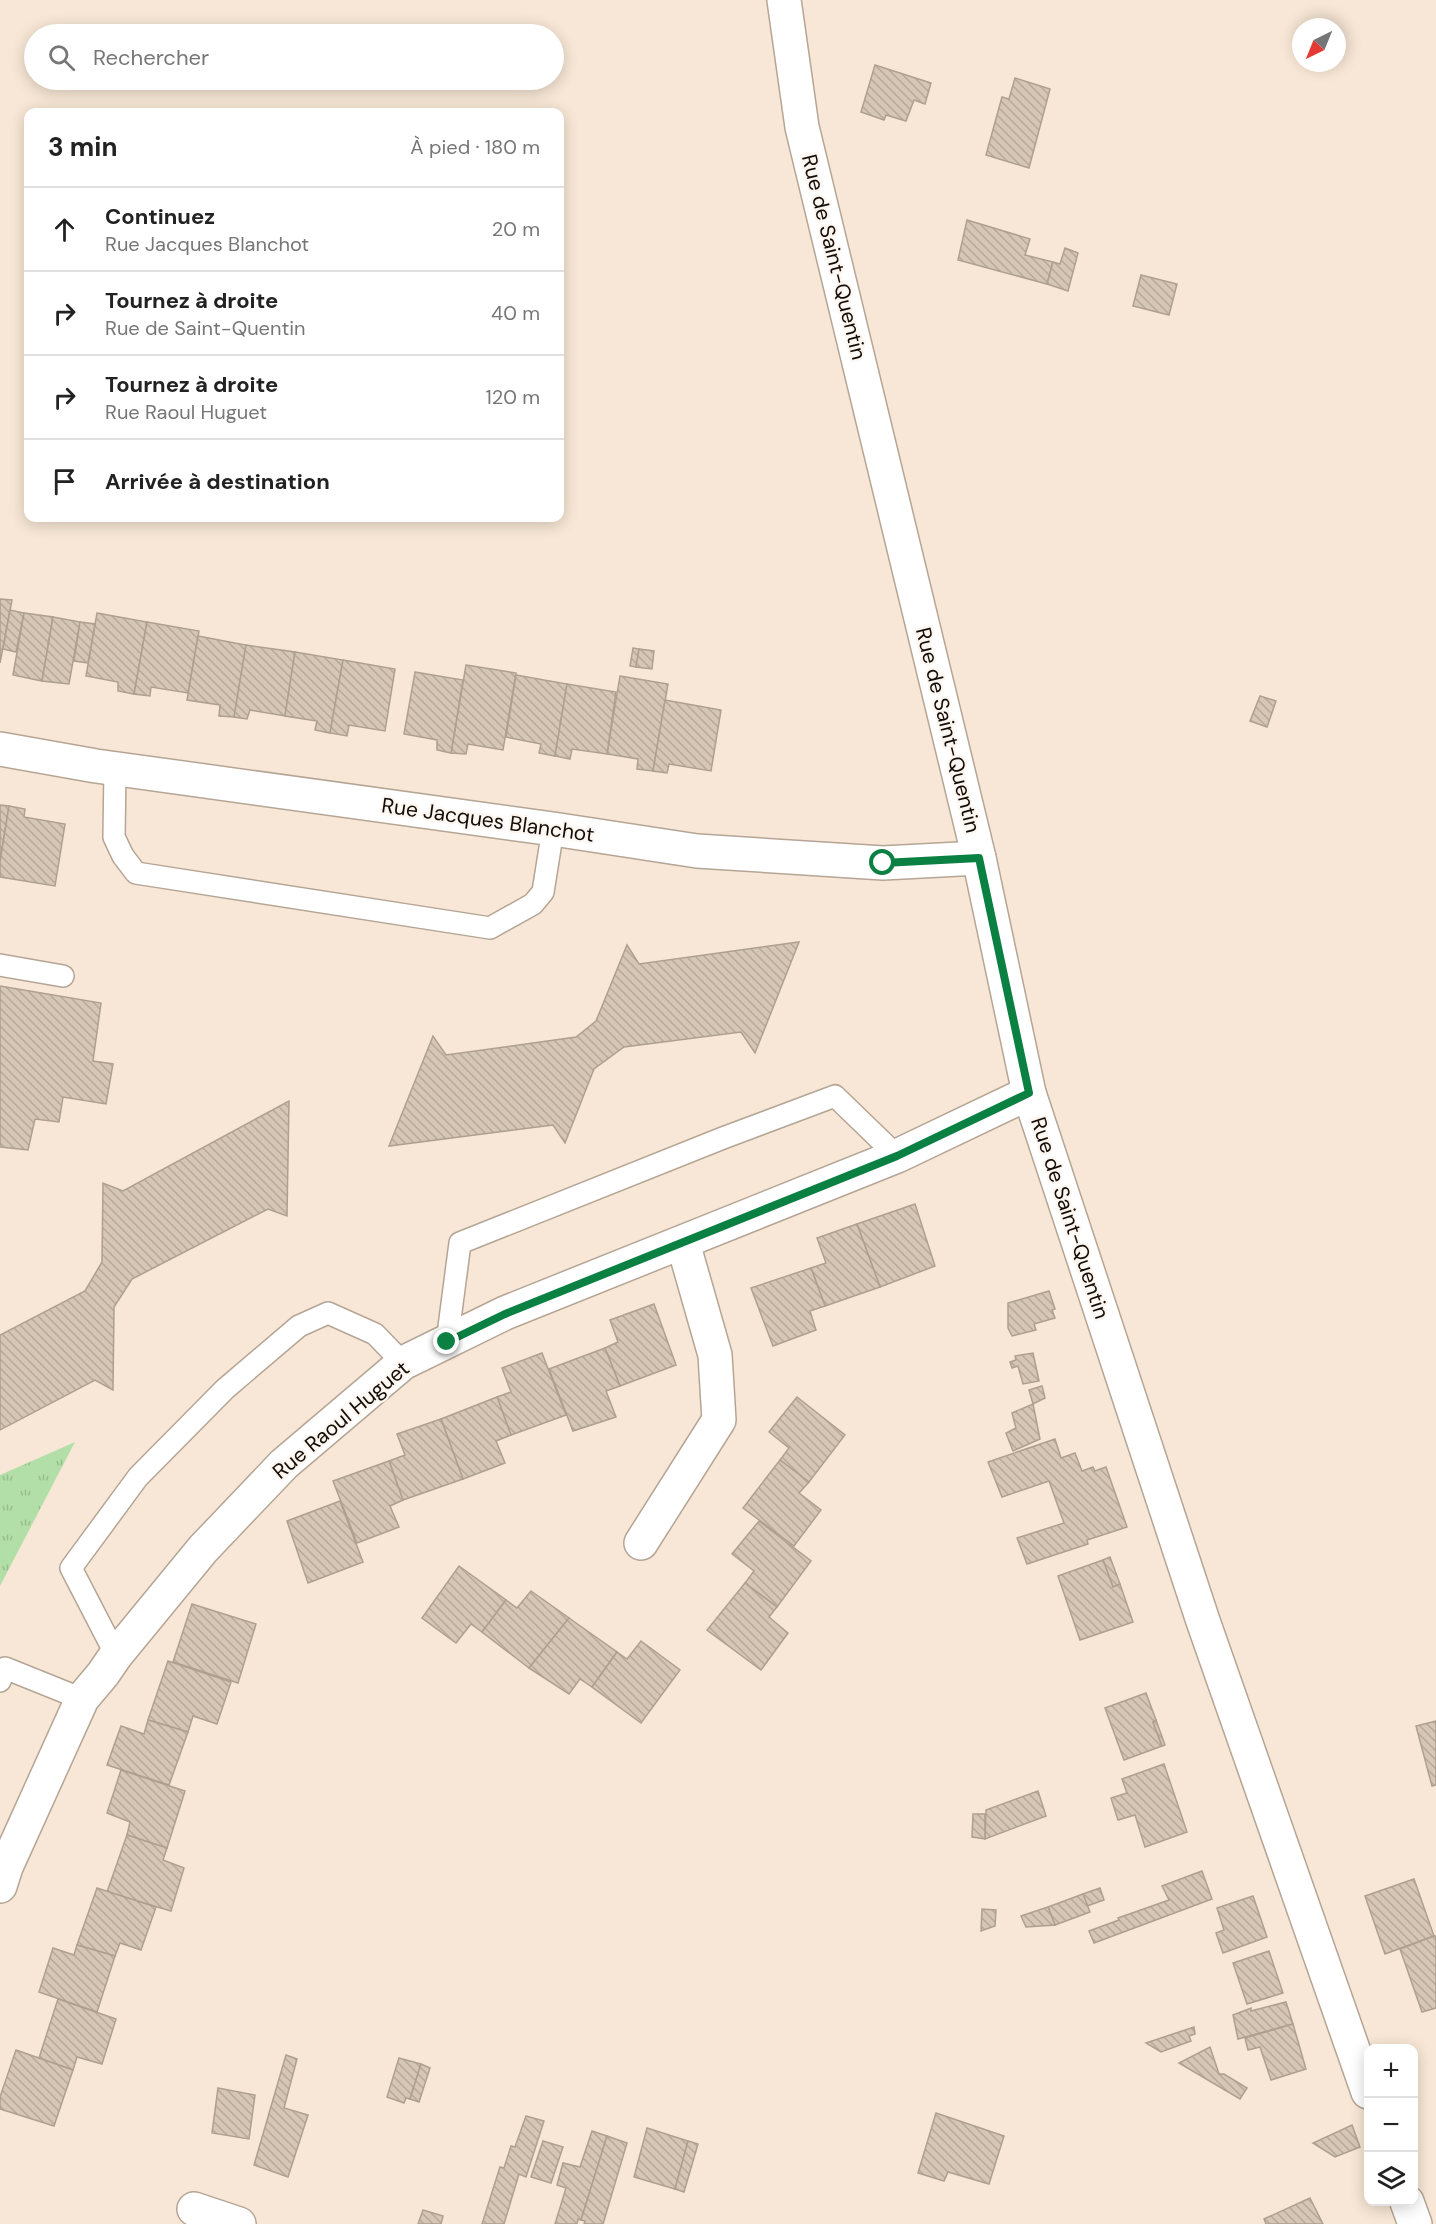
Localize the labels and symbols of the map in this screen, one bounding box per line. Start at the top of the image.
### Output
north arrow [1292,18,1346,72]
street label: Rue de Saint-Quentin [795,151,873,363]
street label: Rue de Saint-Quentin [909,624,987,836]
street label: Rue Jacques Blanchot [380,791,596,849]
route start [869,849,895,875]
street label: Rue de Saint-Quentin [1024,1114,1116,1322]
route end [433,1328,459,1354]
street label: Rue Raoul Huguet [267,1355,415,1485]

